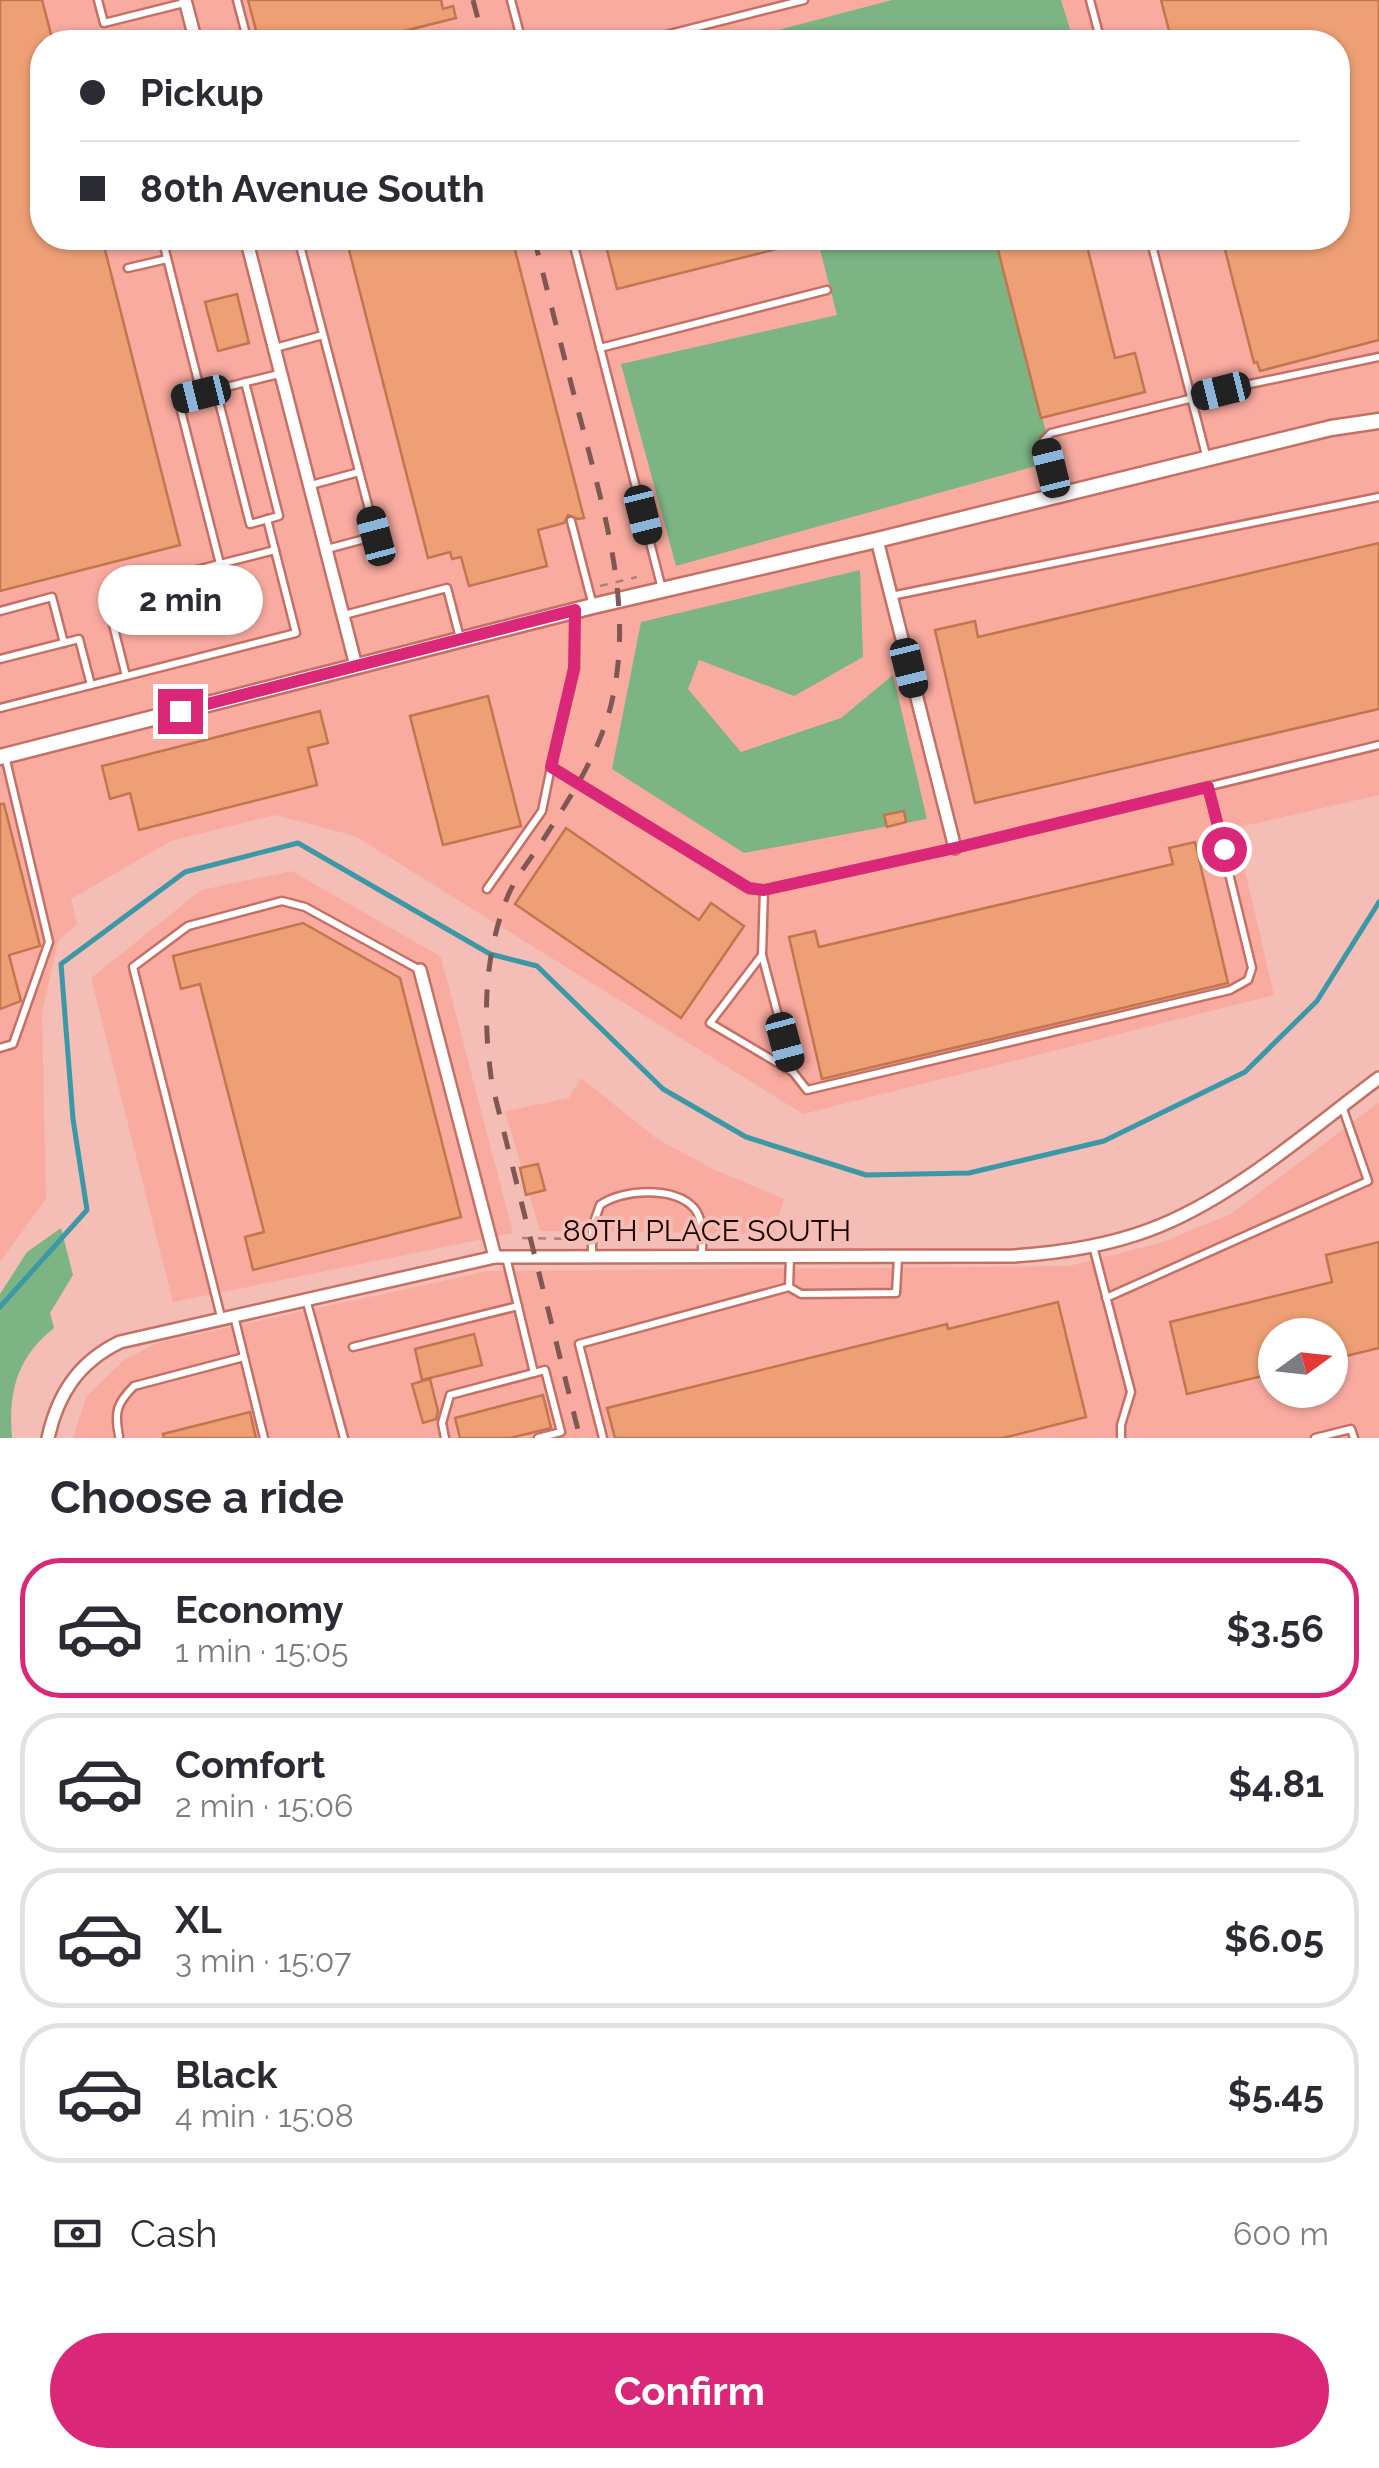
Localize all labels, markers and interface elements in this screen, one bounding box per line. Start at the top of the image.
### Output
text: Pickup [140,70,264,115]
text: 80th Avenue South [140,166,485,211]
car [1188,369,1254,413]
car [168,372,234,416]
car [1029,435,1073,501]
car [621,482,665,548]
car [354,503,398,569]
callout: 2 min [98,566,262,636]
text: 2 min [139,581,222,618]
car [887,635,931,701]
route end [158,689,203,734]
route start [1202,827,1247,872]
car [763,1009,807,1075]
street label: 80TH PLACE SOUTH [563,1213,851,1248]
north arrow [1258,1318,1348,1408]
map controls [1258,1318,1348,1408]
text: Choose a ride [50,1471,344,1524]
icon: car [55,1583,145,1673]
text: Economy [175,1587,344,1632]
text: $3.56 [1226,1606,1324,1651]
text: 1 min · 15:05 [175,1632,348,1669]
icon: car [55,1738,145,1828]
text: Comfort [175,1742,325,1787]
text: $4.81 [1228,1761,1324,1806]
text: 2 min · 15:06 [175,1787,353,1824]
icon: car [55,1893,145,1983]
text: XL [175,1897,222,1942]
text: $6.05 [1224,1916,1324,1961]
text: 3 min · 15:07 [175,1942,351,1979]
icon: car [55,2048,145,2138]
text: Black [175,2052,277,2097]
text: $5.45 [1228,2071,1324,2116]
text: 4 min · 15:08 [175,2097,354,2134]
icon: cash [50,2206,105,2261]
text: Cash [130,2211,217,2256]
text: 600 m [1233,2215,1329,2252]
button: Confirm [50,2333,1329,2448]

